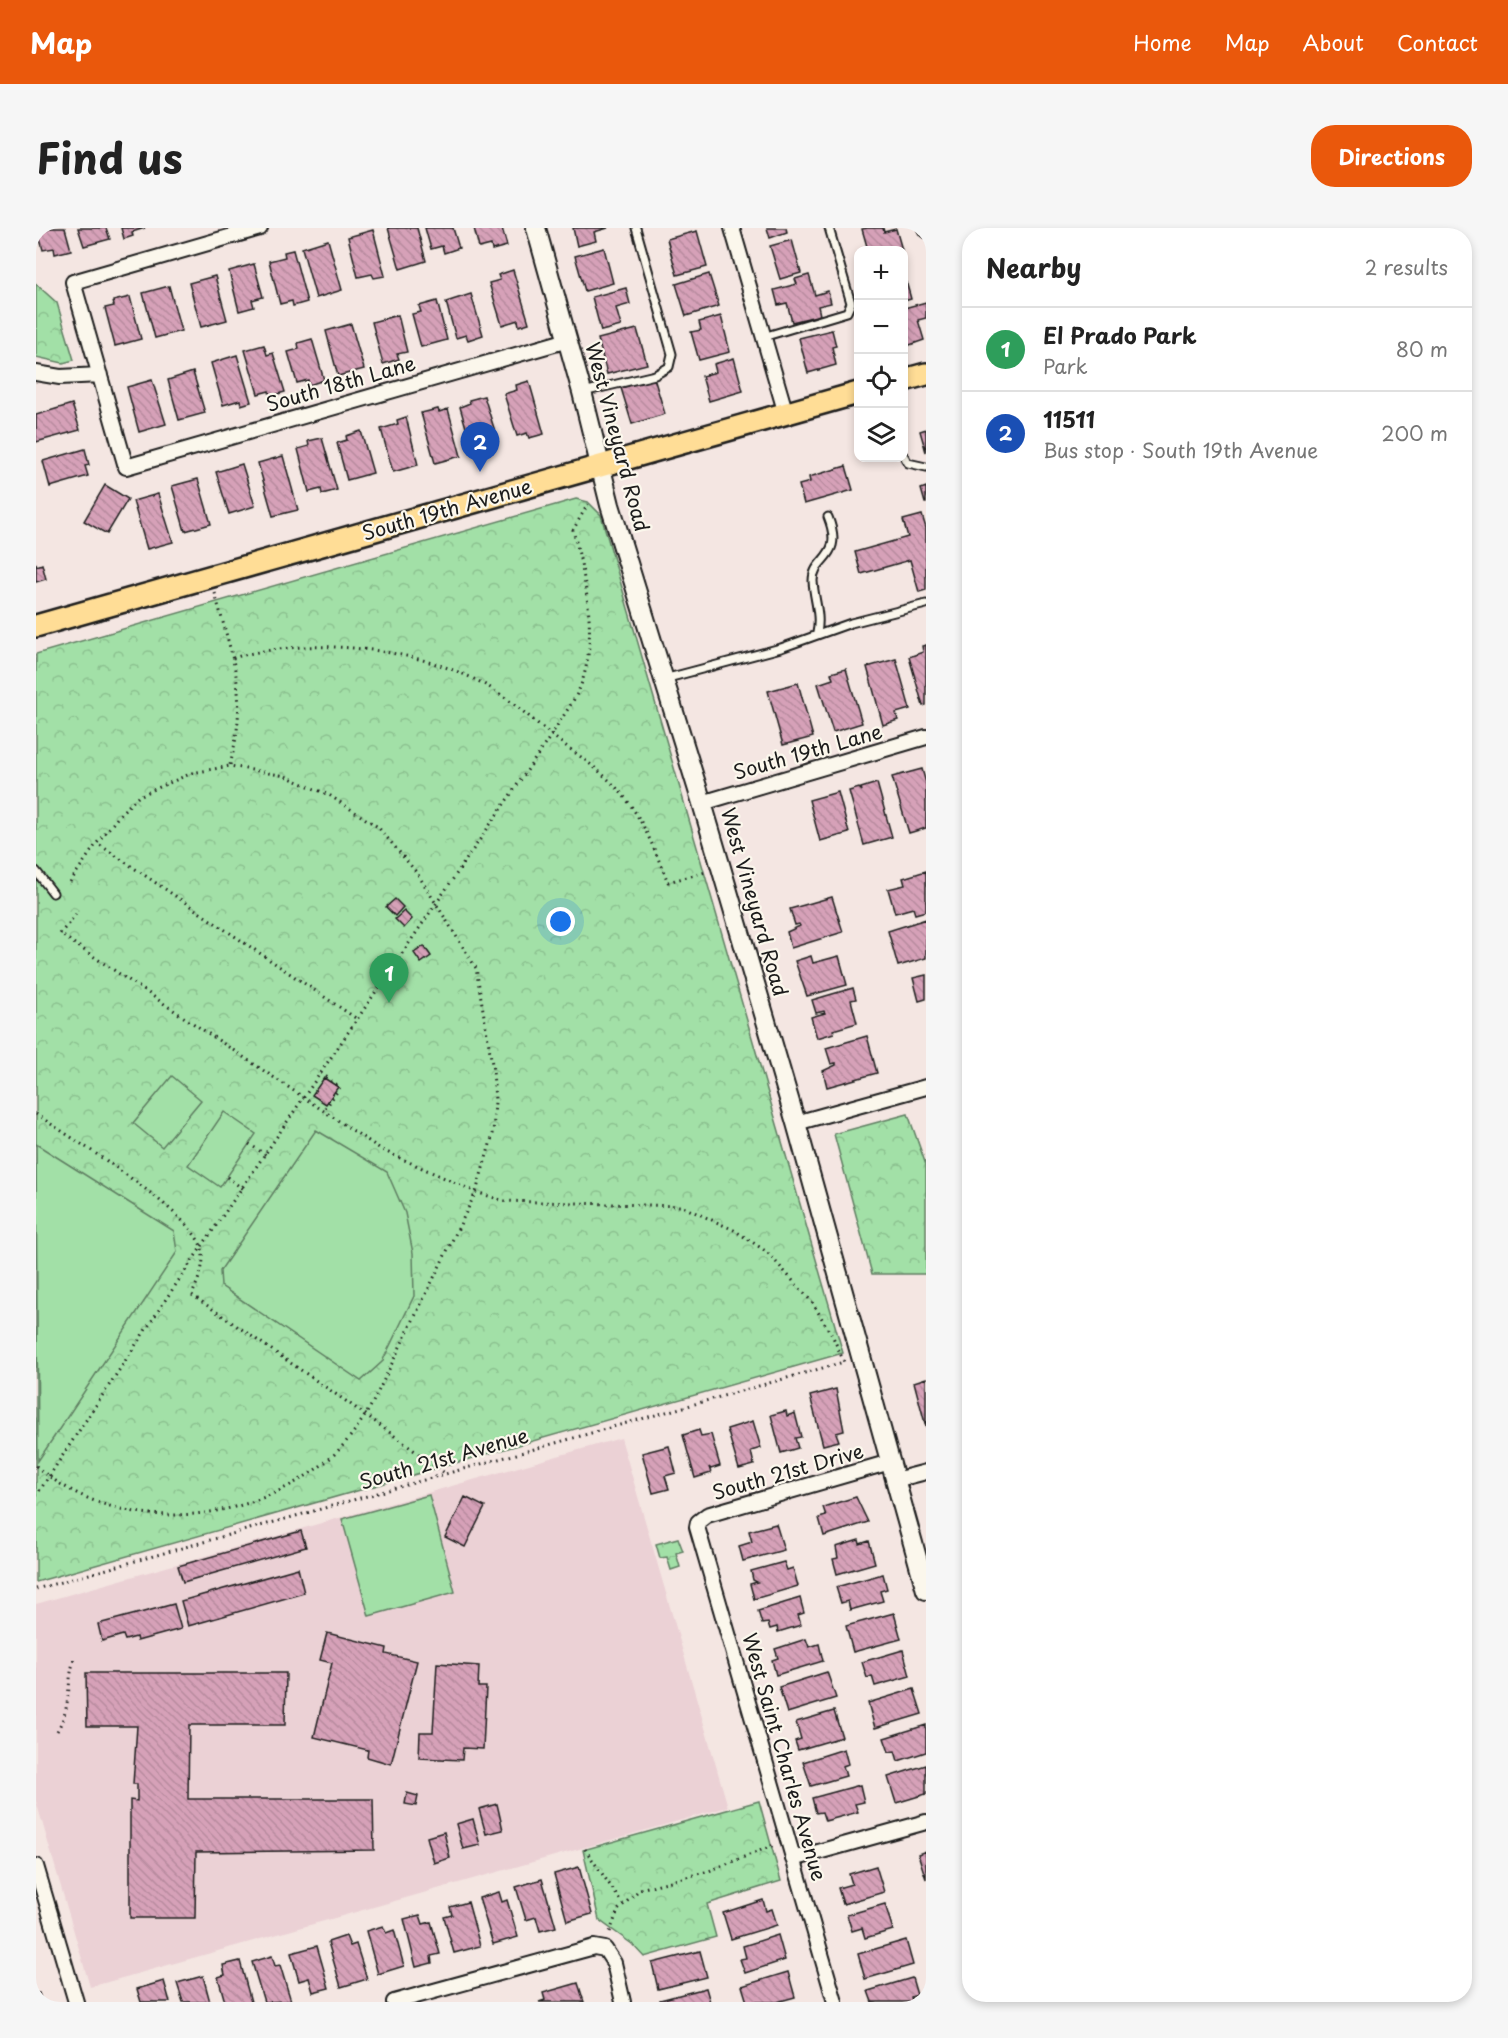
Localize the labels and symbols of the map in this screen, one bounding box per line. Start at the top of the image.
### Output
street label: West Vineyard Road [578,339,658,535]
street label: South 18th Lane [263,347,419,419]
pin: 2 [460,422,500,472]
street label: South 19th Avenue [358,470,535,548]
street label: South 19th Lane [730,715,886,787]
street label: West Vineyard Road [714,804,796,1000]
your location [546,907,575,936]
pin: 1 [370,954,408,1003]
street label: South 21st Avenue [356,1420,532,1496]
street label: South 21st Drive [709,1435,867,1507]
street label: West Saint Charles Avenue [735,1629,835,1884]

